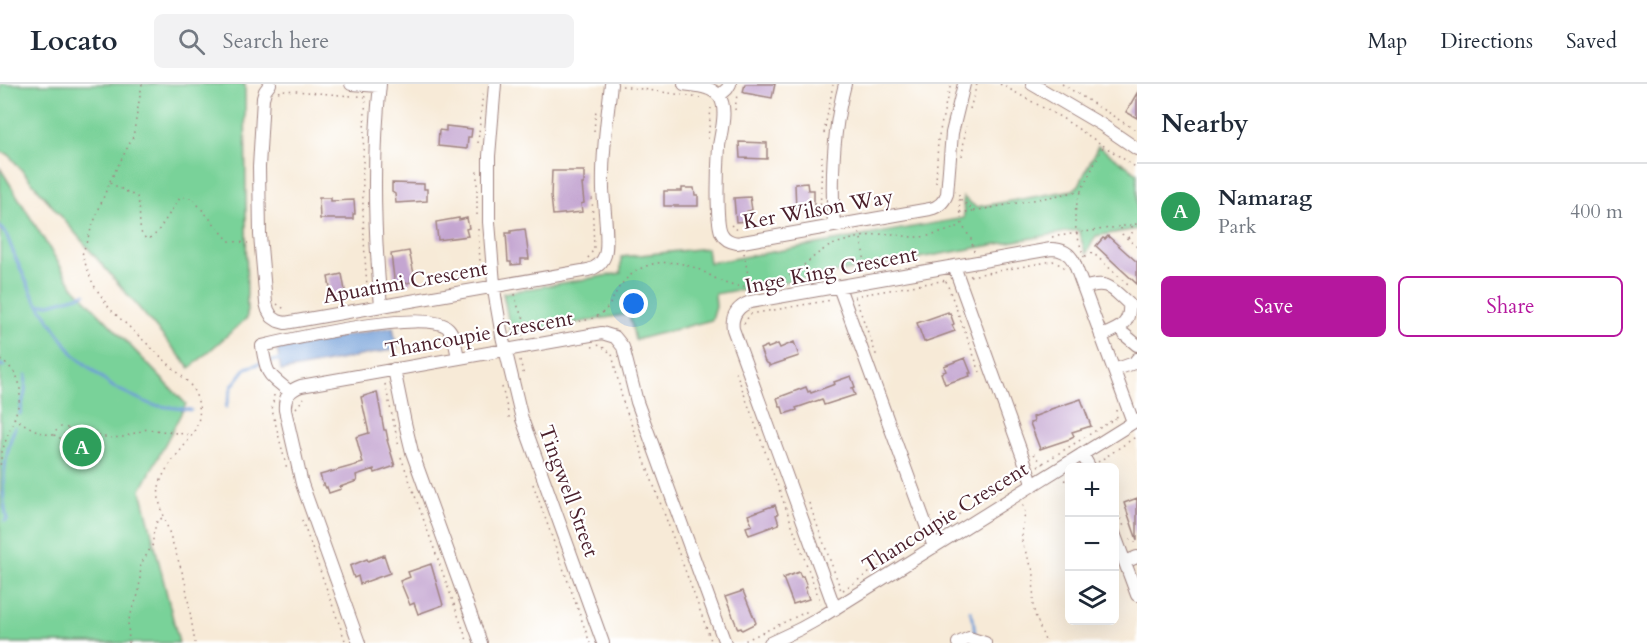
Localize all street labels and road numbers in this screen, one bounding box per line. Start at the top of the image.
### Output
street label: Ker Wilson Way [741,182,896,237]
street label: Inge King Crescent [742,240,920,301]
street label: Apuatimi Crescent [321,254,490,311]
street label: Thancoupie Crescent [383,304,576,365]
street label: Tingwell Street [531,421,606,561]
street label: Thancoupie Crescent [857,454,1034,580]

